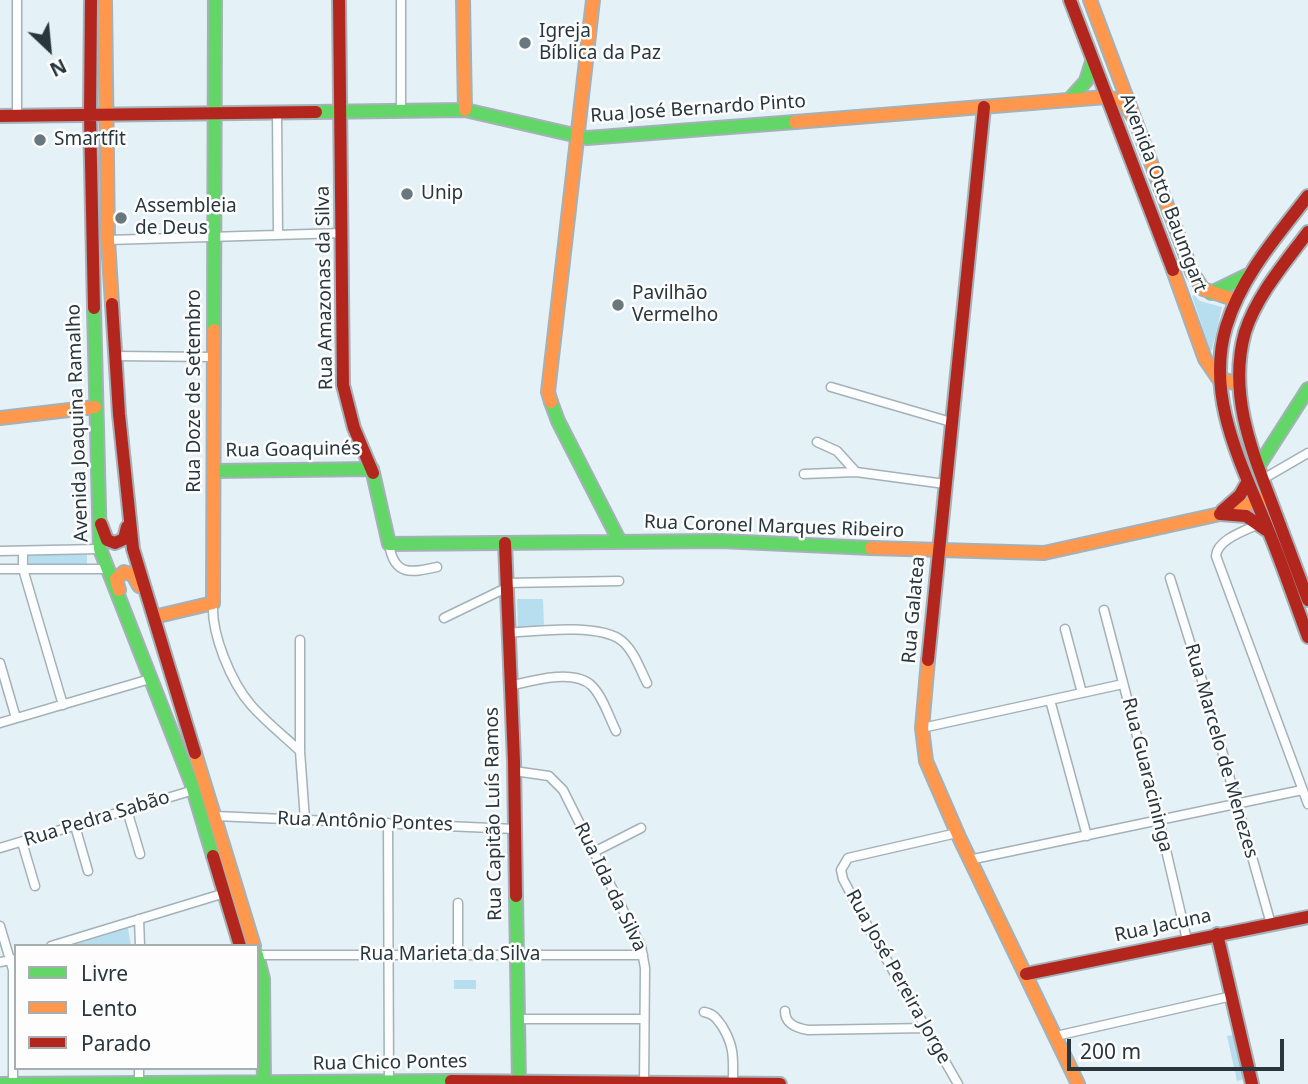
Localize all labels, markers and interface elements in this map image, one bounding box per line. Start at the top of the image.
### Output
north arrow [14,14,84,84]
place label: Igreja Bíblica da Paz [539,21,661,65]
marker: Igreja Bíblica da Paz [517,35,533,51]
text: N [46,53,71,83]
street label: Rua José Bernardo Pinto [589,90,807,128]
street label: Avenida Otto Baumgart [1115,90,1211,296]
place label: Smartfit [54,129,126,151]
marker: Smartfit [32,132,48,148]
place label: Unip [421,183,463,205]
street label: Rua Amazonas da Silva [312,186,338,390]
marker: Unip [399,186,415,202]
place label: Assembleia de Deus [135,196,237,240]
marker: Assembleia de Deus [113,210,129,226]
place label: Pavilhão Vermelho [632,283,718,327]
street label: Rua Doze de Setembro [184,289,206,493]
marker: Pavilhão Vermelho [610,297,626,313]
street label: Avenida Joaquina Ramalho [62,303,94,543]
street label: Rua Goaquinés [225,437,361,463]
street label: Rua Coronel Marques Ribeiro [643,511,905,543]
street label: Rua Galatea [898,555,930,665]
street label: Rua Marcelo de Menezes [1179,641,1263,861]
street label: Rua Guaracininga [1117,695,1177,855]
street label: Rua Capitão Luís Ramos [481,707,507,921]
street label: Rua Pedra Sabão [21,786,173,852]
street label: Rua Antônio Pontes [277,808,453,836]
street label: Rua Ida da Silva [569,819,651,955]
street label: Rua José Pereira Jorge [841,886,955,1068]
street label: Rua Jacuna [1113,905,1213,947]
legend [14,944,259,1070]
street label: Rua Marieta da Silva [360,944,540,966]
text: Livre [81,959,128,987]
text: Lento [81,994,137,1022]
scale bar [1070,1024,1287,1068]
text: Parado [81,1029,151,1057]
text: 200 m [1080,1037,1141,1065]
street label: Rua Chico Pontes [312,1050,468,1076]

